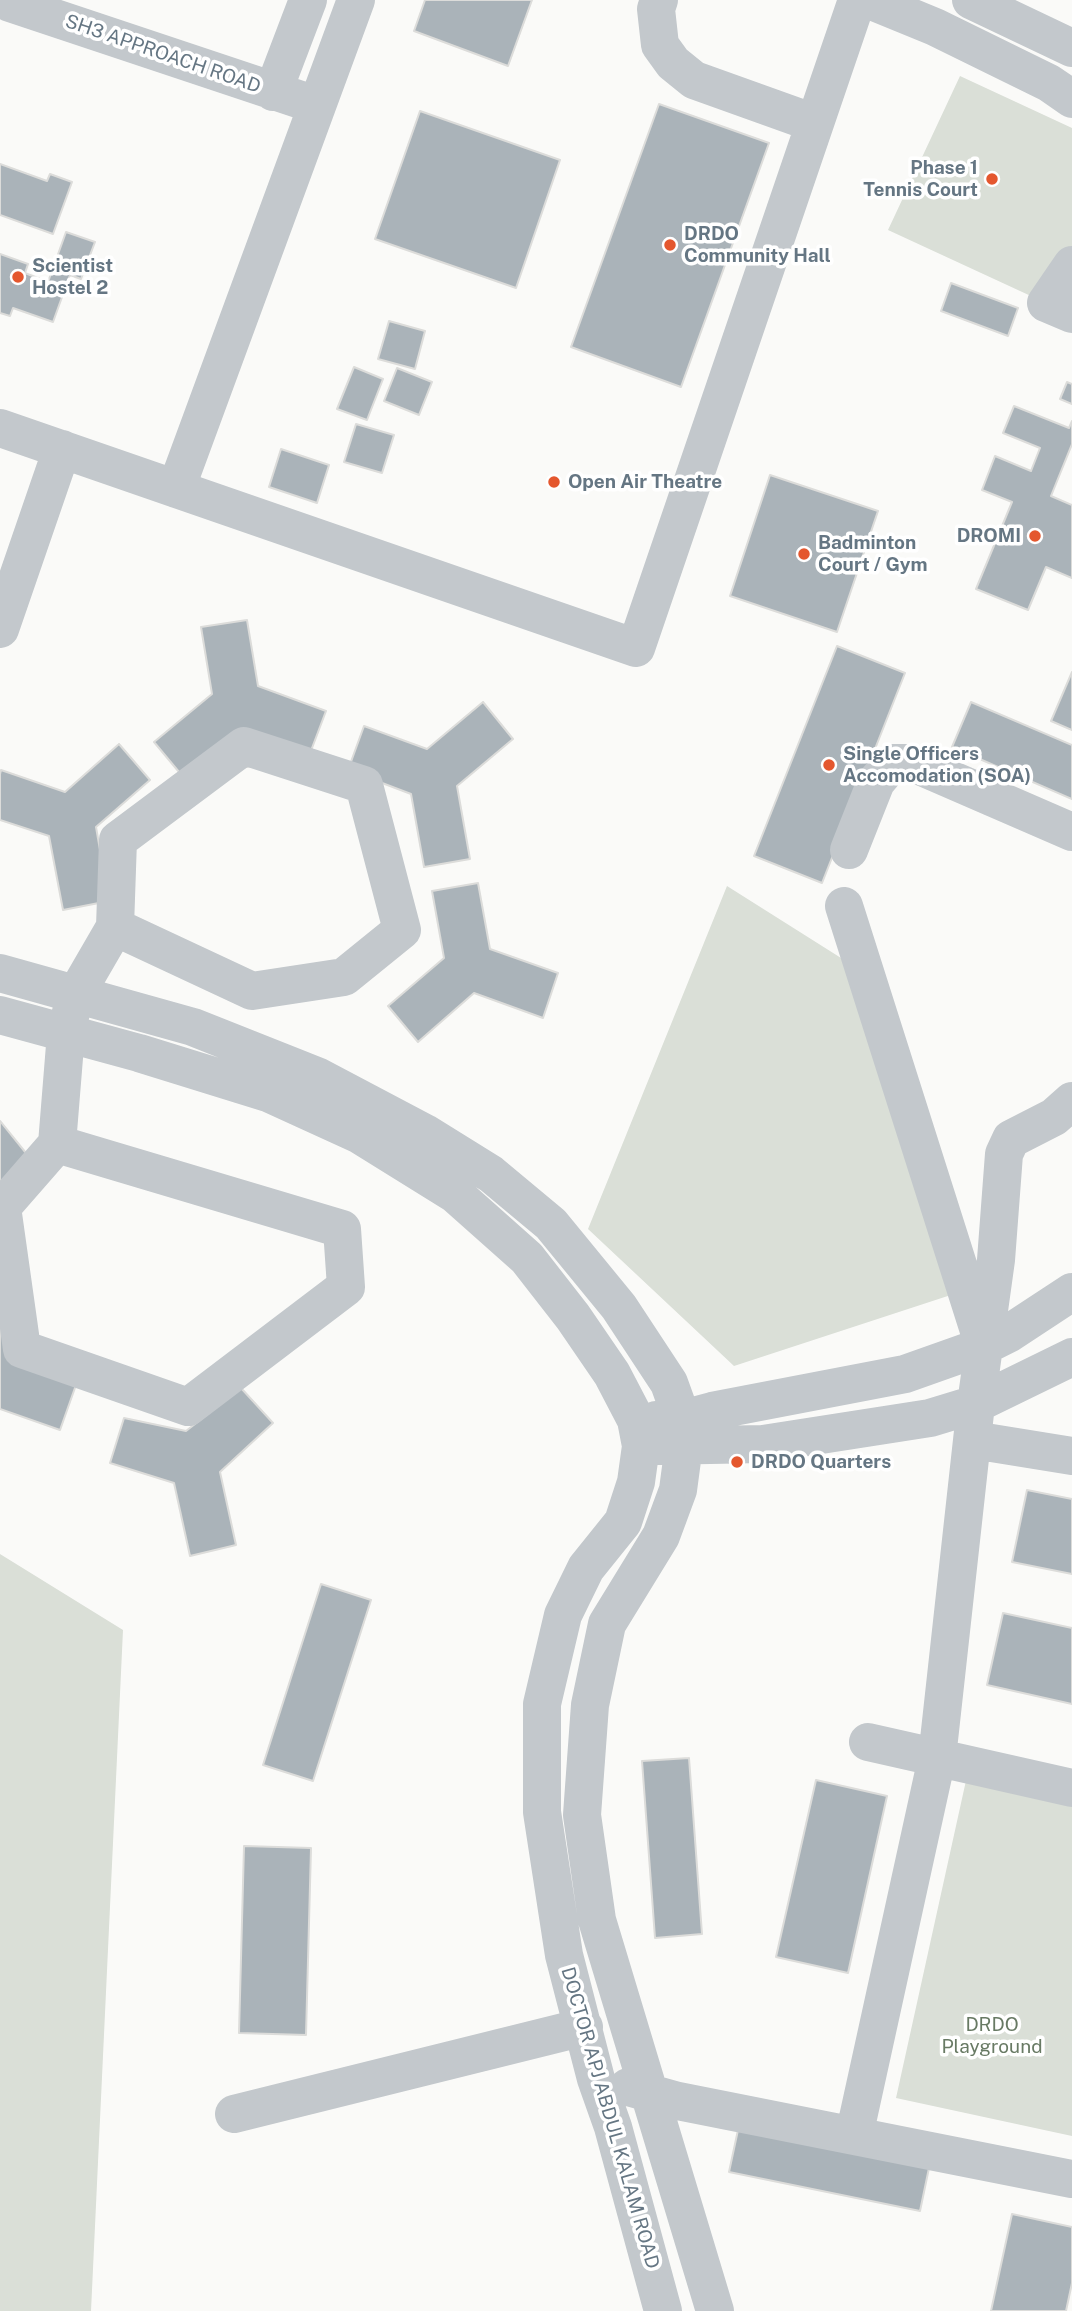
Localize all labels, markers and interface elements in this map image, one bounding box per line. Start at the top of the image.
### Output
street label: SH3 APPROACH ROAD [62,10,264,98]
place label: Phase 1 Tennis Court [863,157,978,201]
marker: Phase 1 Tennis Court [984,171,1000,187]
place label: DRDO Community Hall [684,223,831,267]
marker: DRDO Community Hall [662,237,678,253]
place label: Scientist Hostel 2 [32,255,113,299]
marker: Scientist Hostel 2 [10,269,26,285]
place label: Open Air Theatre [568,471,722,493]
marker: Open Air Theatre [546,474,562,490]
place label: DROMI [957,525,1021,547]
marker: DROMI [1027,528,1043,544]
place label: Badminton Court / Gym [818,532,928,576]
marker: Badminton Court / Gym [796,546,812,562]
place label: Single Officers Accomodation (SOA) [843,743,1031,787]
marker: Single Officers Accomodation (SOA) [821,757,837,773]
place label: DRDO Quarters [751,1451,891,1473]
marker: DRDO Quarters [729,1454,745,1470]
street label: DOCTOR APJ ABDUL KALAM ROAD [556,1964,664,2272]
park label: DRDO Playground [941,2014,1043,2058]

